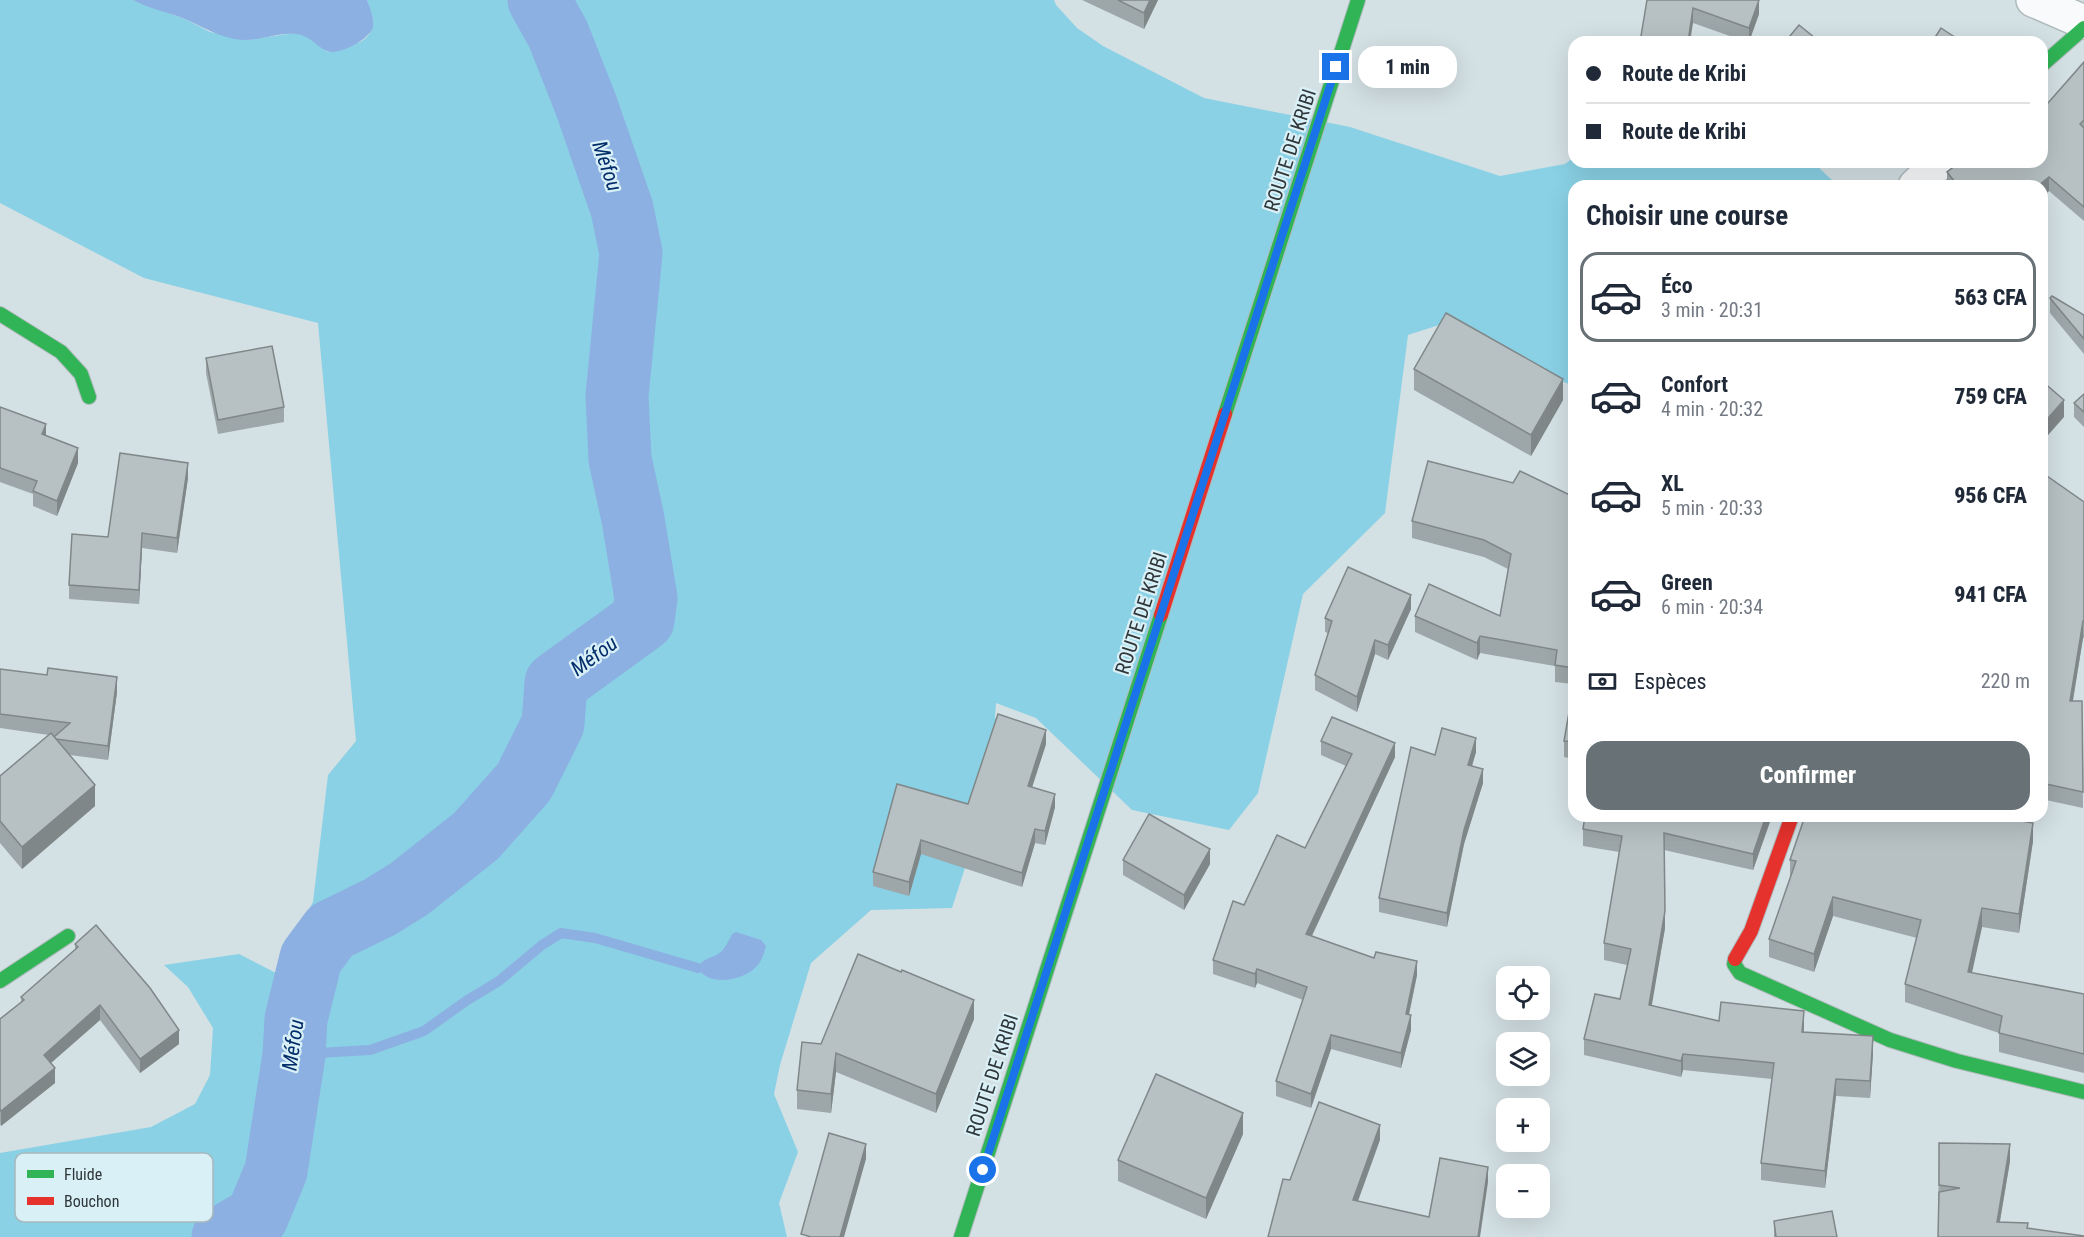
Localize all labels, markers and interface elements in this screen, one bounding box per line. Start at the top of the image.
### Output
callout: 1 min [1357,46,1456,88]
route end [1322,53,1349,80]
text: 1 min [1385,55,1430,79]
text: Route de Kribi [1622,61,1746,86]
street label: ROUTE DE KRIBI [1259,86,1321,214]
text: Route de Kribi [1622,119,1746,144]
water label: Méfou [587,138,627,194]
text: Choisir une course [1586,200,1788,232]
icon: car [1589,270,1643,324]
text: Éco [1661,273,1693,298]
text: 563 CFA [1954,285,2027,310]
text: 3 min · 20:31 [1661,298,1763,322]
icon: car [1589,369,1643,423]
text: Confort [1661,372,1728,397]
text: 759 CFA [1954,384,2027,409]
text: 4 min · 20:32 [1661,397,1763,421]
icon: car [1589,468,1643,522]
text: XL [1661,471,1684,496]
text: 956 CFA [1954,483,2027,508]
text: 5 min · 20:33 [1661,496,1763,520]
street label: ROUTE DE KRIBI [1110,549,1172,677]
icon: car [1589,567,1643,621]
text: Green [1661,570,1713,595]
text: 941 CFA [1954,582,2027,607]
text: 6 min · 20:34 [1661,595,1763,619]
water label: Méfou [566,631,622,681]
icon: cash [1586,665,1619,698]
text: Espèces [1634,669,1707,694]
text: 220 m [1981,669,2030,693]
button: Confirmer [1586,741,2030,810]
map controls [1496,966,1550,1218]
button: locate [1496,966,1550,1020]
street label: ROUTE DE KRIBI [961,1011,1023,1139]
water label: Méfou [278,1018,308,1072]
button: layers [1496,1032,1550,1086]
button: + [1496,1098,1550,1152]
legend [15,1153,213,1222]
route start [969,1156,996,1183]
button: − [1496,1164,1550,1218]
text: Fluide [64,1165,102,1184]
text: Bouchon [64,1192,119,1211]

